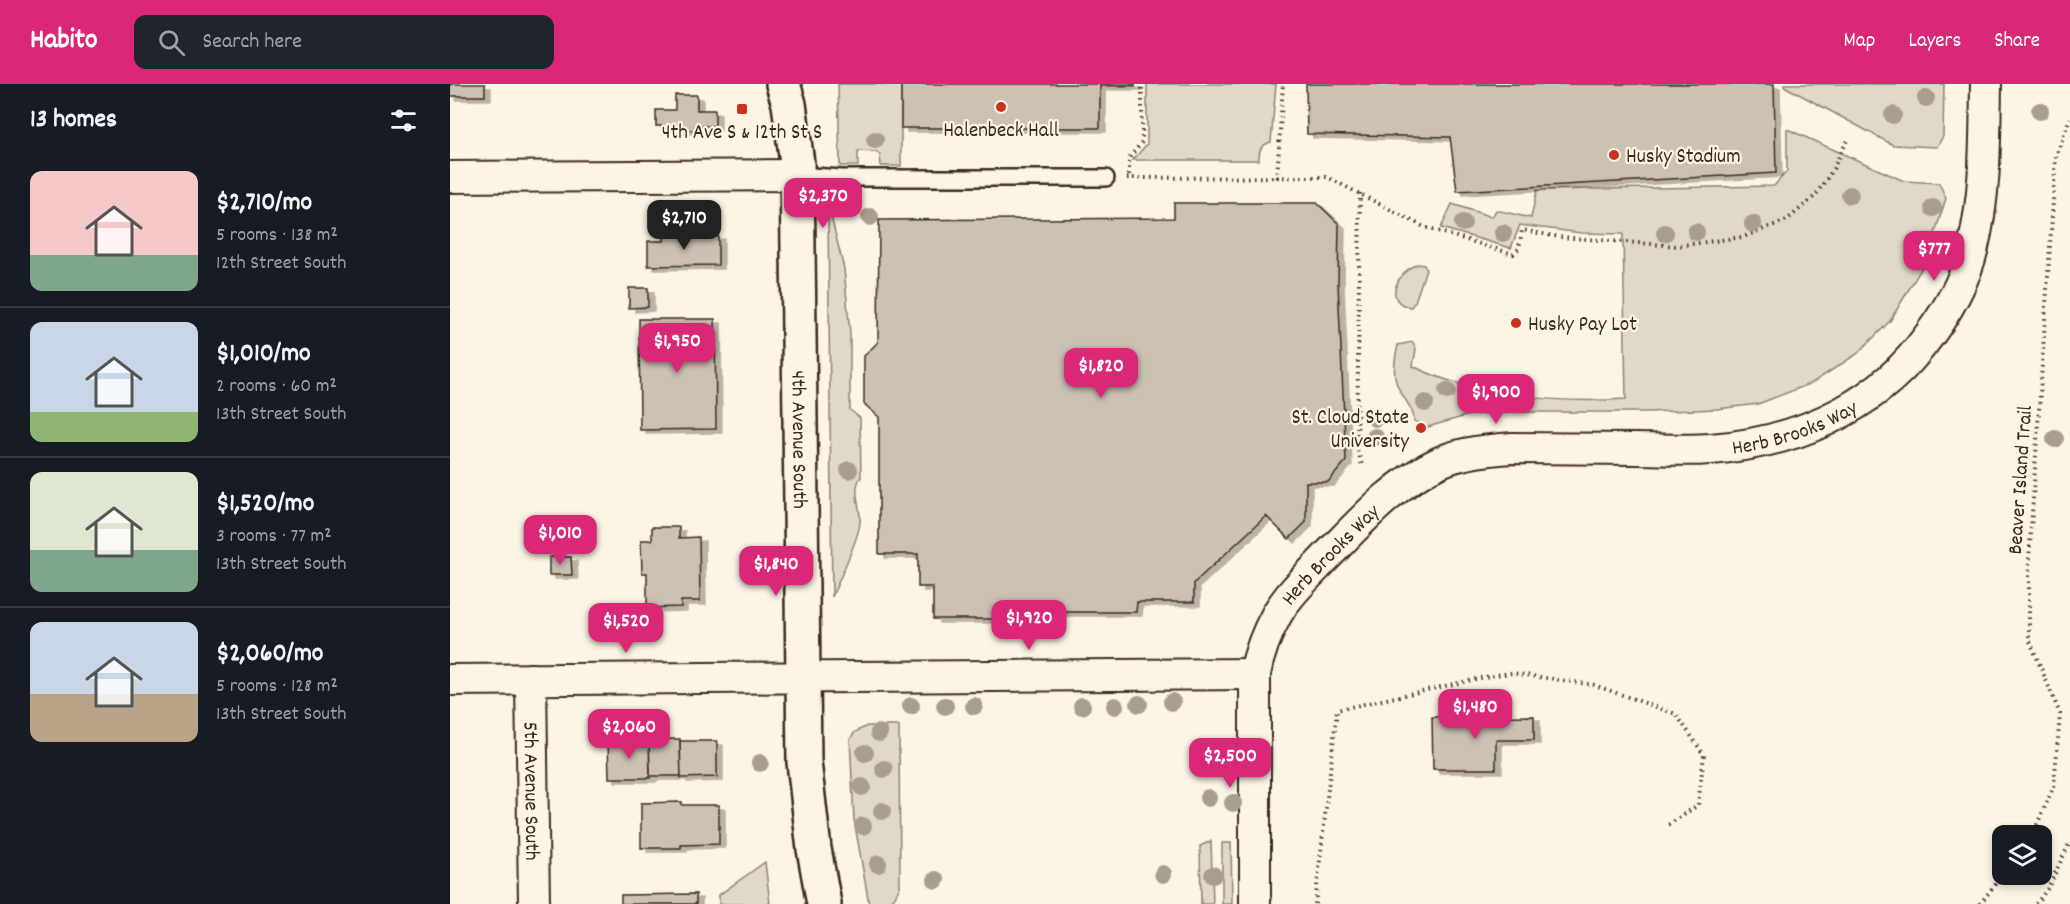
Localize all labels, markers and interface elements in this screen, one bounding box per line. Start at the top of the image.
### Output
search box [134,15,554,69]
text: Habito [30,22,98,62]
icon: search [155,26,188,59]
text: Search here [203,27,302,58]
text: Map [1844,27,1875,57]
text: Layers [1908,27,1961,57]
text: Share [1994,27,2040,57]
marker: Halenbeck Hall [994,100,1008,114]
text: 13 homes [30,102,117,139]
marker: 4th Ave S & 12th St S [735,102,749,116]
icon: filters [387,104,420,137]
place label: Halenbeck Hall [943,117,1059,147]
place label: 4th Ave S & 12th St S [662,119,822,149]
place label: Husky Stadium [1626,143,1741,173]
marker: Husky Stadium [1607,148,1621,162]
pin: $2,370 [774,178,872,229]
text: $2,370 [798,183,848,211]
text: $2,710/mo [216,185,312,222]
icon: home [78,195,150,267]
pin: $2,710 [635,200,733,251]
text: $2,710 [661,205,707,233]
text: 5 rooms · 138 m² [216,222,338,250]
pin: $777 [1898,231,1970,282]
text: $777 [1917,236,1951,264]
text: 12th Street South [216,250,346,278]
place label: Husky Pay Lot [1528,311,1637,341]
marker: Husky Pay Lot [1509,316,1523,330]
pin: $1,950 [628,323,726,374]
text: $1,950 [653,328,701,356]
text: $1,010/mo [216,336,311,373]
icon: home [78,346,150,418]
pin: $1,820 [1052,348,1150,399]
text: $1,820 [1078,353,1124,381]
street label: 4th Avenue South [781,370,813,509]
text: 2 rooms · 60 m² [216,373,337,401]
pin: $1,900 [1447,374,1545,425]
text: $1,900 [1471,379,1521,407]
street label: Herb Brooks Way [1730,394,1865,465]
text: 13th Street South [216,401,346,429]
place label: St. Cloud State University [1291,404,1409,458]
street label: Beaver Island Trail [2002,405,2042,556]
marker: St. Cloud State University [1414,421,1428,435]
text: $1,520/mo [216,486,314,523]
icon: home [78,496,150,568]
street label: Herb Brooks Way [1275,498,1388,613]
pin: $1,010 [511,515,609,566]
text: $1,010 [538,520,582,548]
text: 3 rooms · 77 m² [216,523,332,551]
pin: $1,840 [727,546,825,597]
text: 13th Street South [216,551,346,579]
text: $1,840 [753,551,799,579]
pin: $1,920 [980,600,1078,651]
pin: $1,520 [577,603,675,654]
text: $1,920 [1005,605,1053,633]
text: $1,520 [602,608,650,636]
text: $2,060/mo [216,636,323,673]
icon: home [78,646,150,718]
text: 5 rooms · 128 m² [216,673,338,701]
pin: $1,480 [1426,689,1524,740]
text: $1,480 [1452,694,1498,722]
text: 13th Street South [216,701,346,729]
pin: $2,060 [580,709,678,760]
text: $2,060 [602,714,656,742]
street label: 5th Avenue South [514,721,545,861]
pin: $2,500 [1181,738,1279,789]
text: $2,500 [1203,743,1257,771]
map controls [1992,825,2052,885]
button: layers [1992,825,2052,885]

